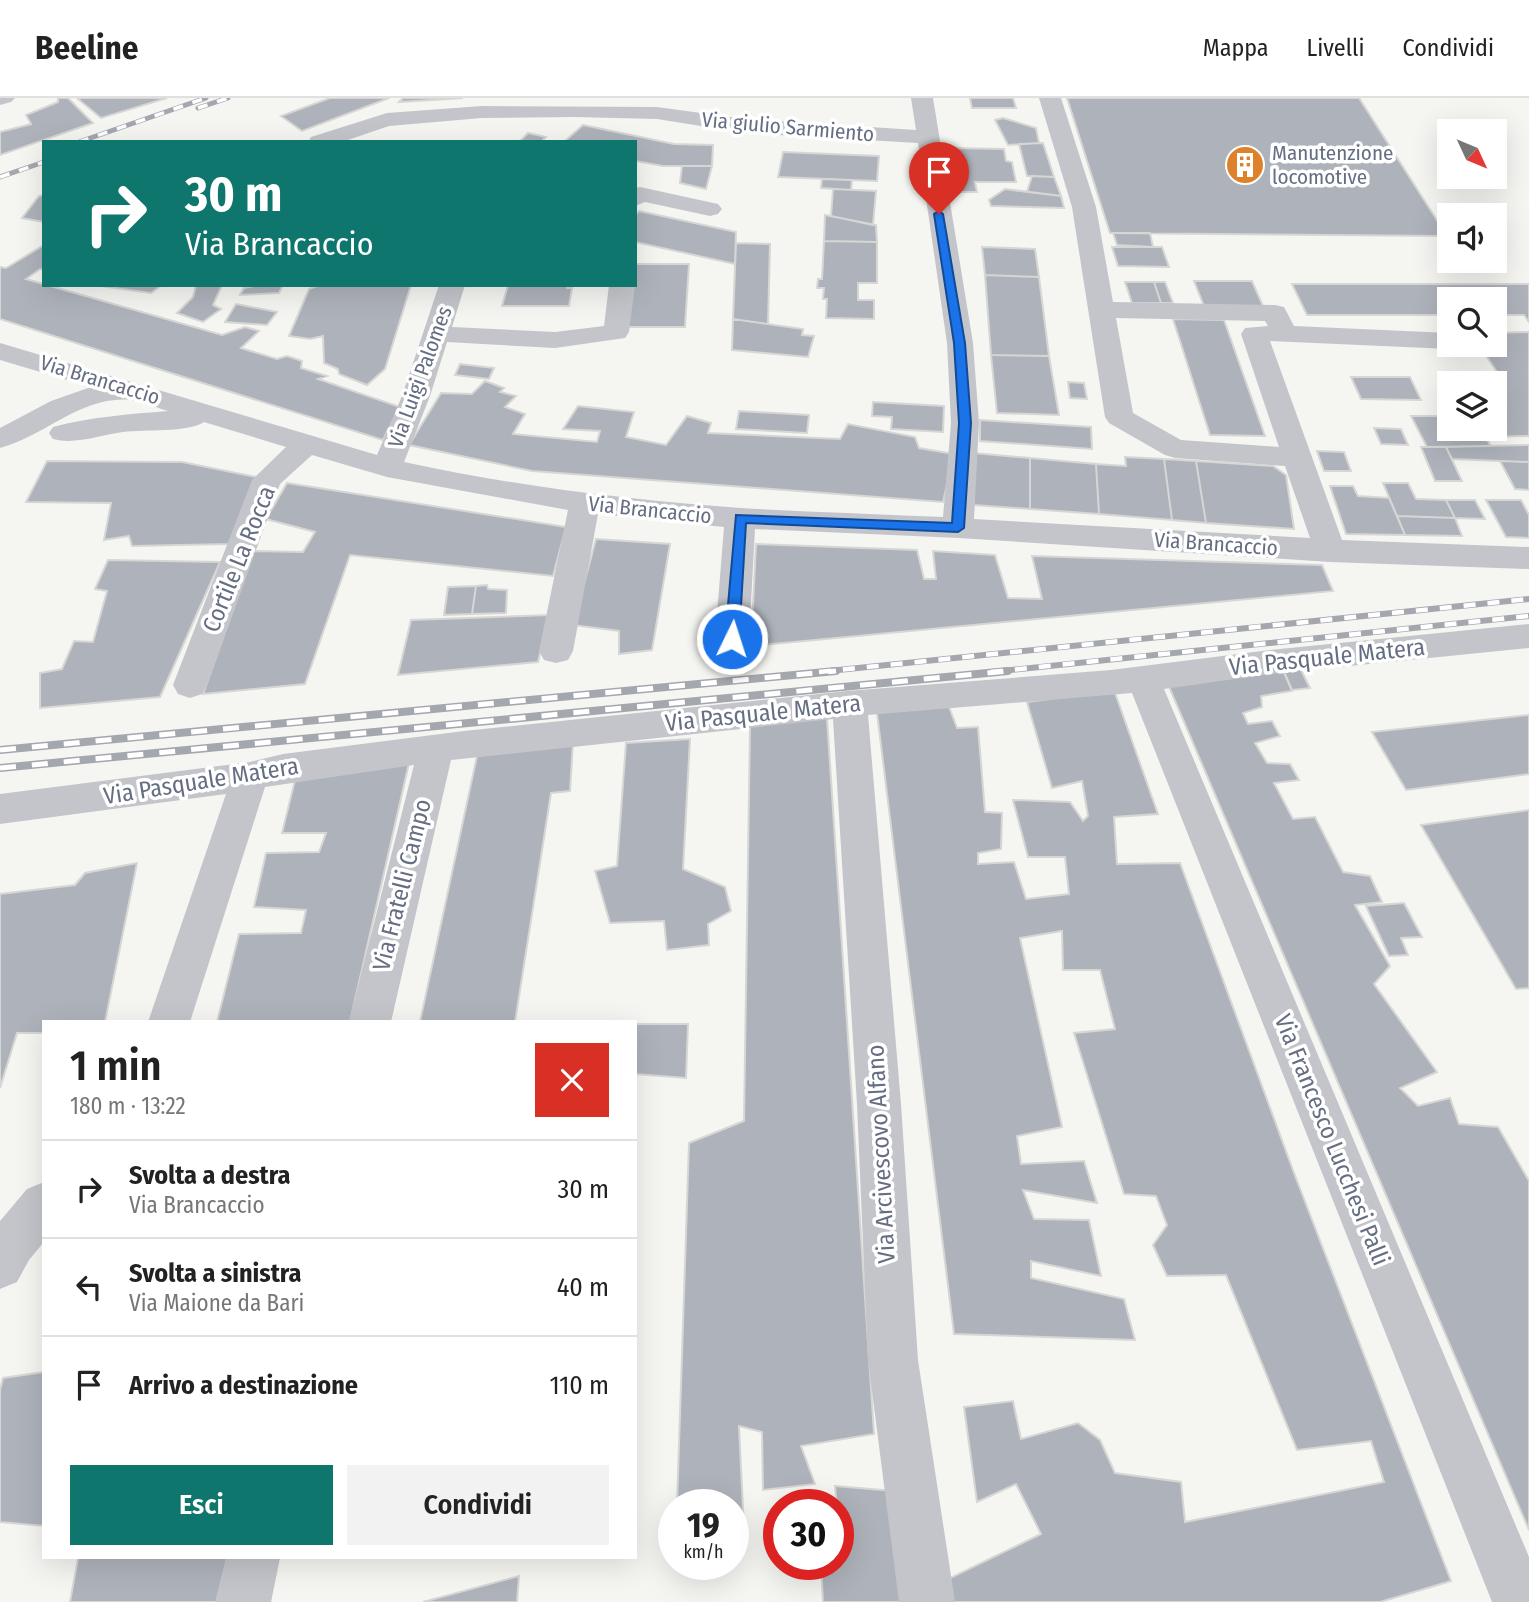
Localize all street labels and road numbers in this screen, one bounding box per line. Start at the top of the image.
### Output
street label: Via giulio Sarmiento [701,107,875,147]
street label: Via Luigi Palomes [382,303,458,451]
street label: Via Brancaccio [37,349,163,411]
street label: Cortile La Rocca [197,482,281,636]
street label: Via Brancaccio [587,491,713,529]
street label: Via Brancaccio [1153,527,1279,561]
street label: Via Pasquale Matera [1228,633,1426,681]
street label: Via Pasquale Matera [664,689,862,737]
street label: Via Pasquale Matera [102,752,300,810]
street label: Via Fratelli Campo [367,796,437,974]
street label: Via Francesco Lucchesi Palli [1269,1010,1395,1270]
street label: Via Arcivescovo Alfano [861,1044,901,1264]

